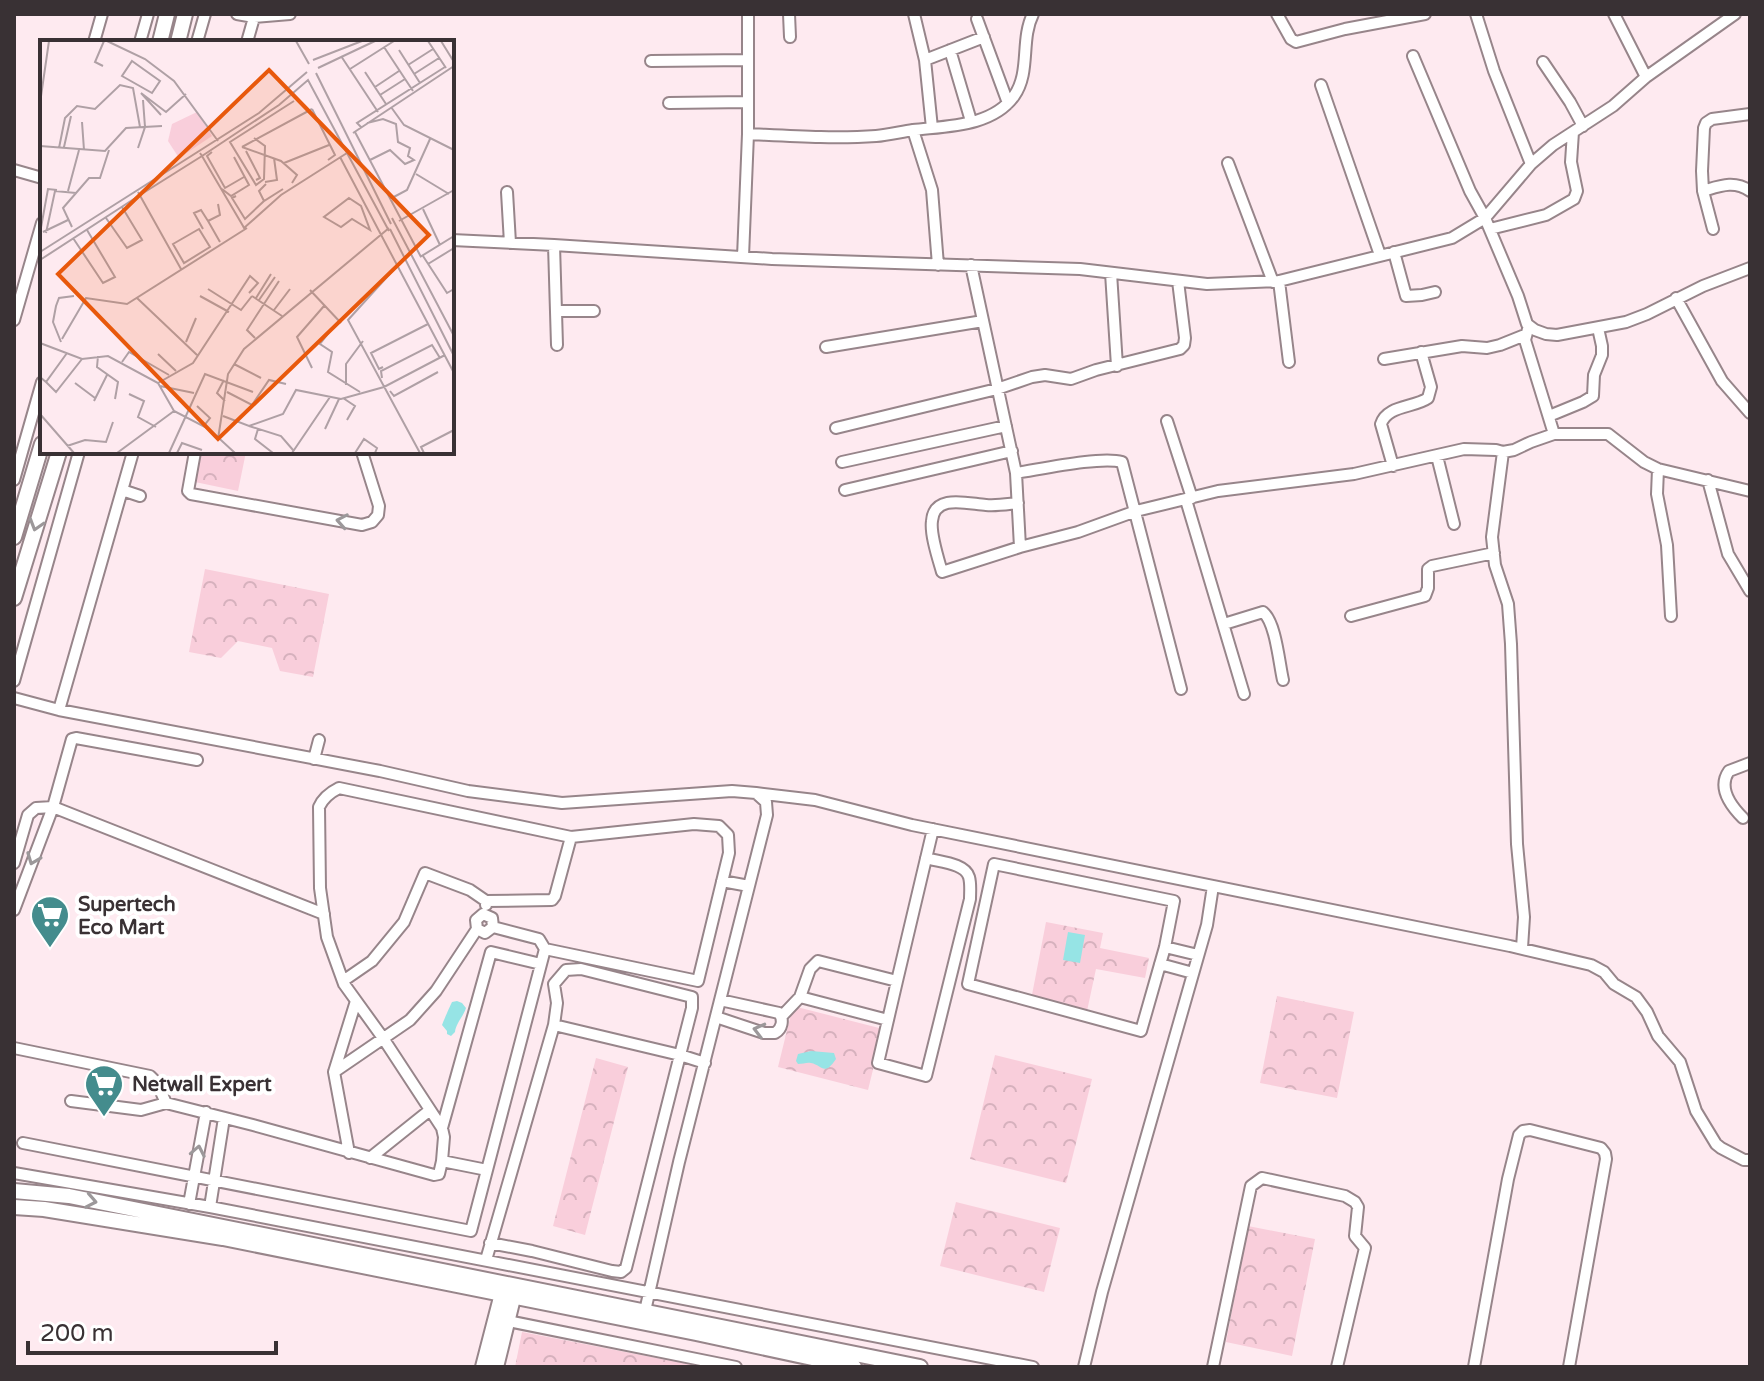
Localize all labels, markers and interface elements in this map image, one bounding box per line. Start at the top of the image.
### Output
inset map [40,40,454,454]
one-way arrow [335,513,349,530]
one-way arrow [29,517,45,531]
one-way arrow [26,851,43,865]
place label: Supertech Eco Mart [78,893,176,940]
supermarket icon: Supertech Eco Mart [29,894,71,949]
one-way arrow [752,1023,766,1040]
supermarket icon: Netwall Expert [83,1063,125,1118]
place label: Netwall Expert [132,1073,272,1097]
one-way arrow [189,1145,206,1158]
one-way arrow [85,1191,98,1208]
scale bar [28,1305,276,1355]
text: 200 m [40,1319,114,1348]

